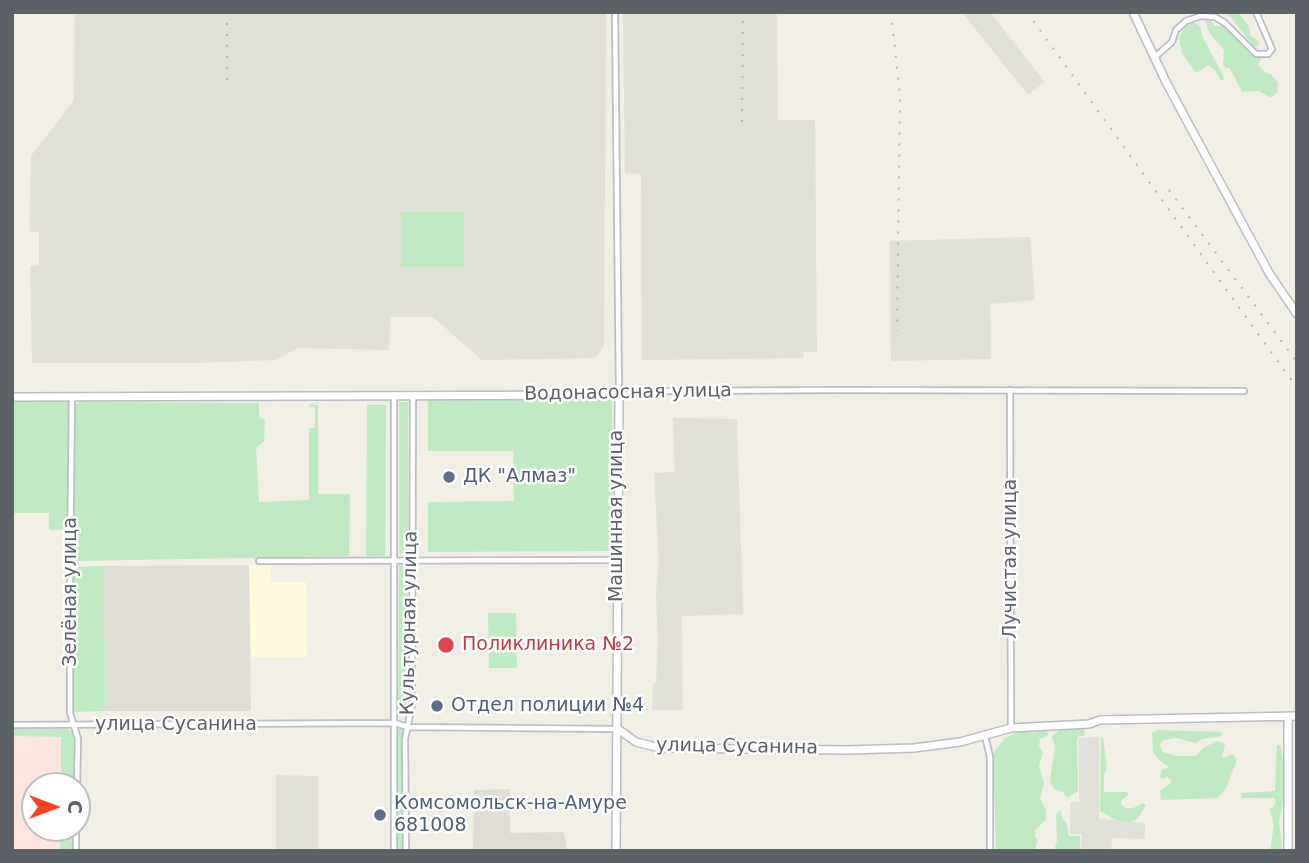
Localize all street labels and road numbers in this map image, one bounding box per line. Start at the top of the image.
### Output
street label: Водонасосная улица [524,380,732,406]
street label: Машинная улица [606,430,628,602]
street label: Лучистая улица [1000,479,1022,639]
street label: Зелёная улица [60,517,82,667]
street label: Культурная улица [397,531,423,715]
street label: улица Сусанина [95,714,257,736]
street label: улица Сусанина [656,734,818,760]

